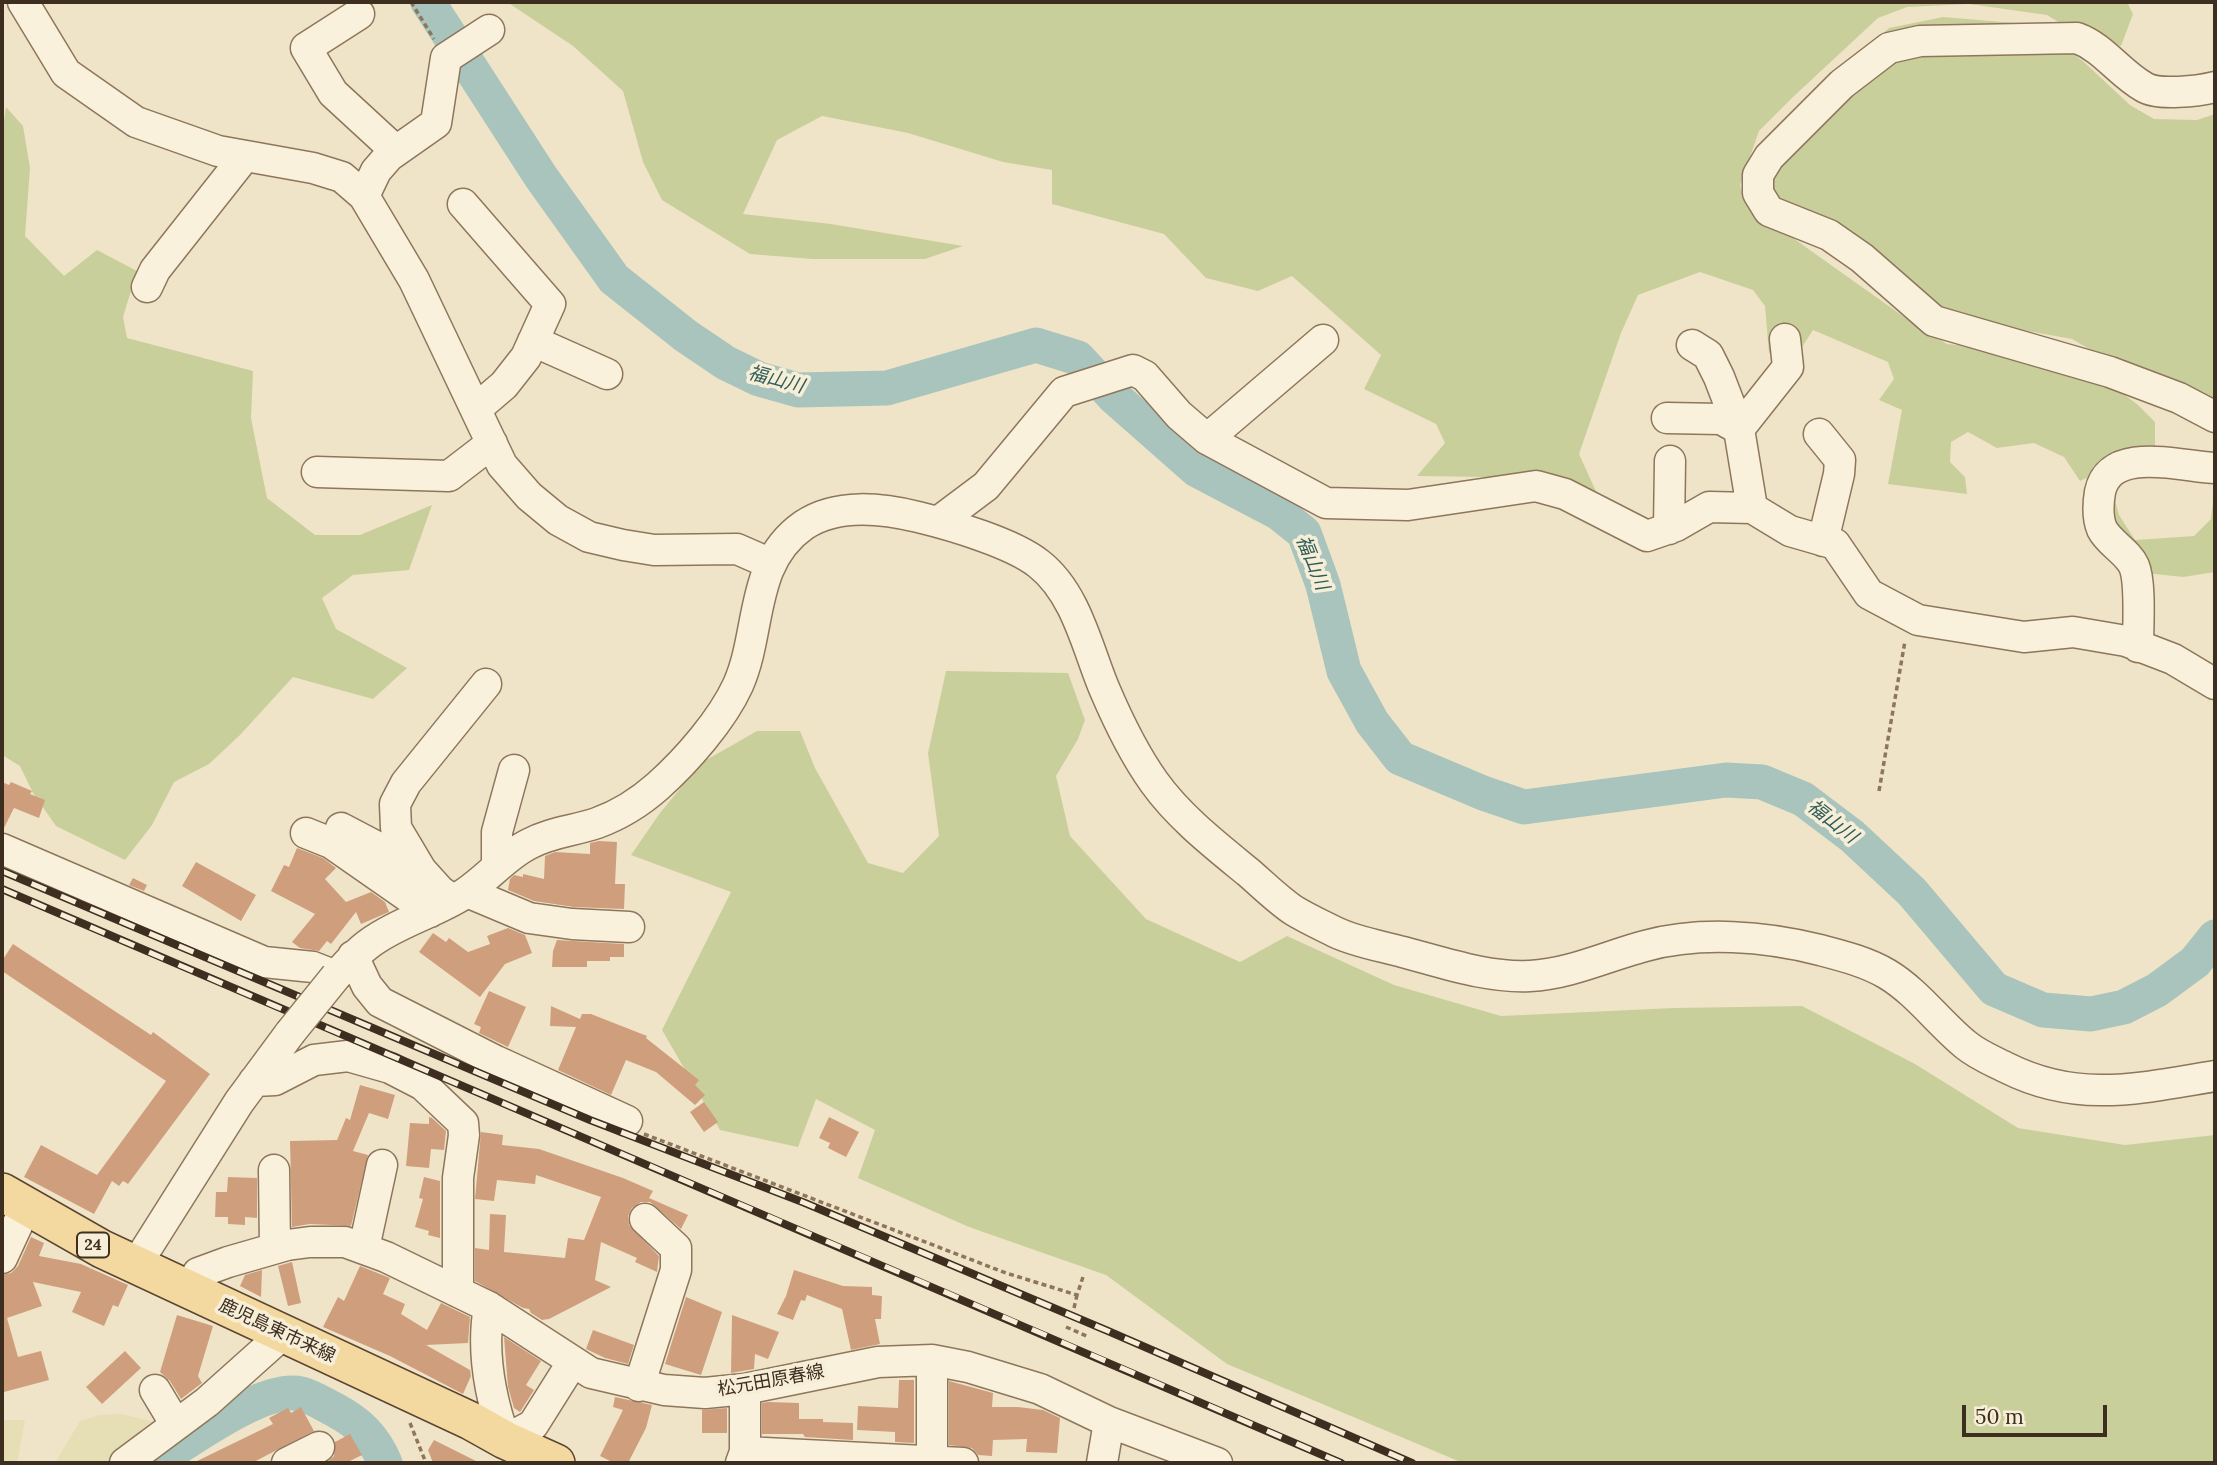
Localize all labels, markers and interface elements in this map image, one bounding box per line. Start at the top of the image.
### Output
water label: 福山川 [746,362,806,398]
water label: 福山川 [1291,532,1333,594]
water label: 福山川 [1803,795,1861,849]
road number: 24 [77,1232,109,1258]
street label: 鹿児島東市来線 [215,1295,339,1367]
street label: 松元田原春線 [716,1361,826,1401]
scale bar [1965,1392,2110,1436]
text: 50 m [1975,1403,2024,1430]

